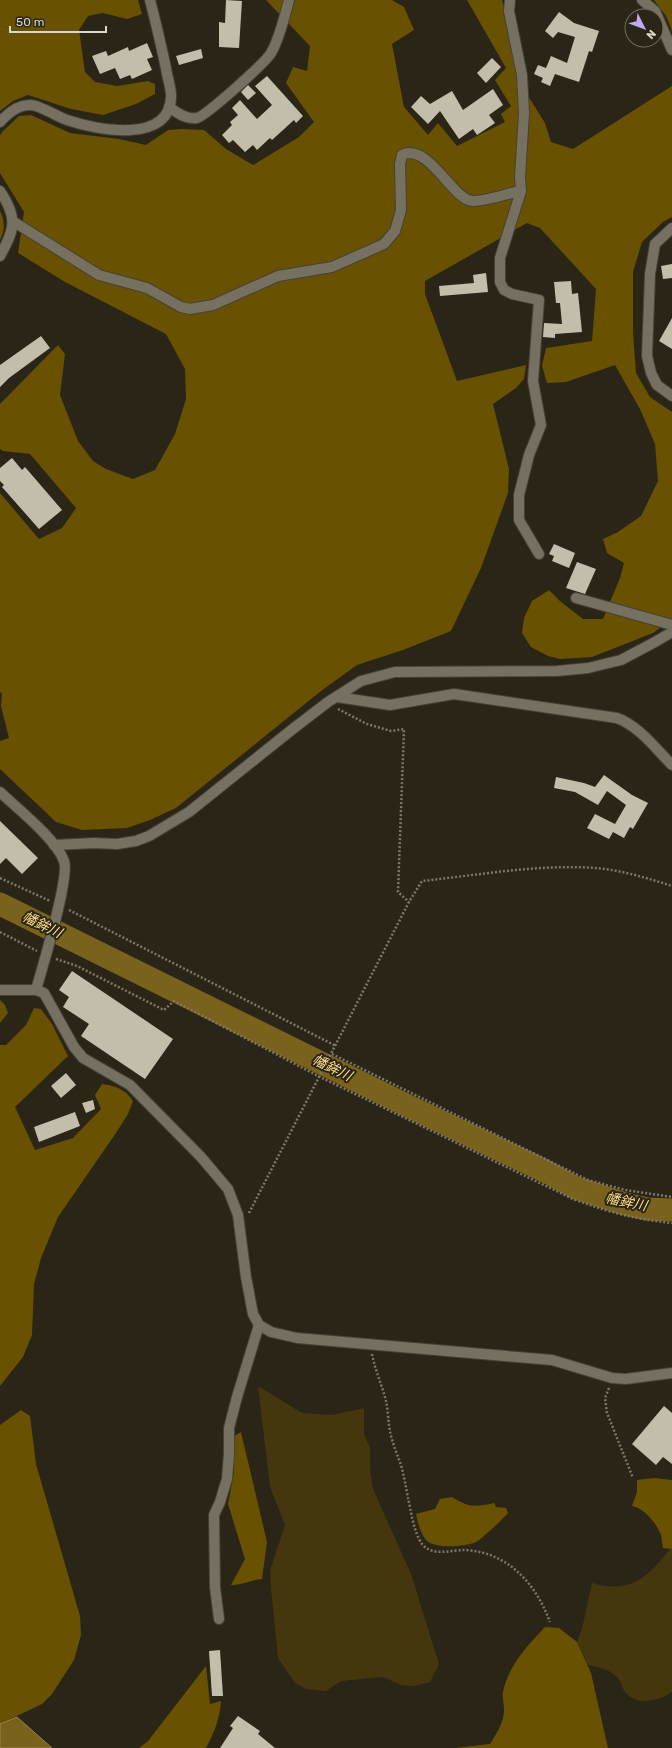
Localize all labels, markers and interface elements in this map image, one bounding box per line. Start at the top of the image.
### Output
scale bar [10,8,106,34]
north arrow [624,8,664,48]
text: 50 m [16,15,44,29]
text: N [644,27,659,42]
water label: 幡鉾川 [19,908,66,943]
water label: 幡鉾川 [309,1051,356,1086]
water label: 幡鉾川 [604,1189,650,1215]

